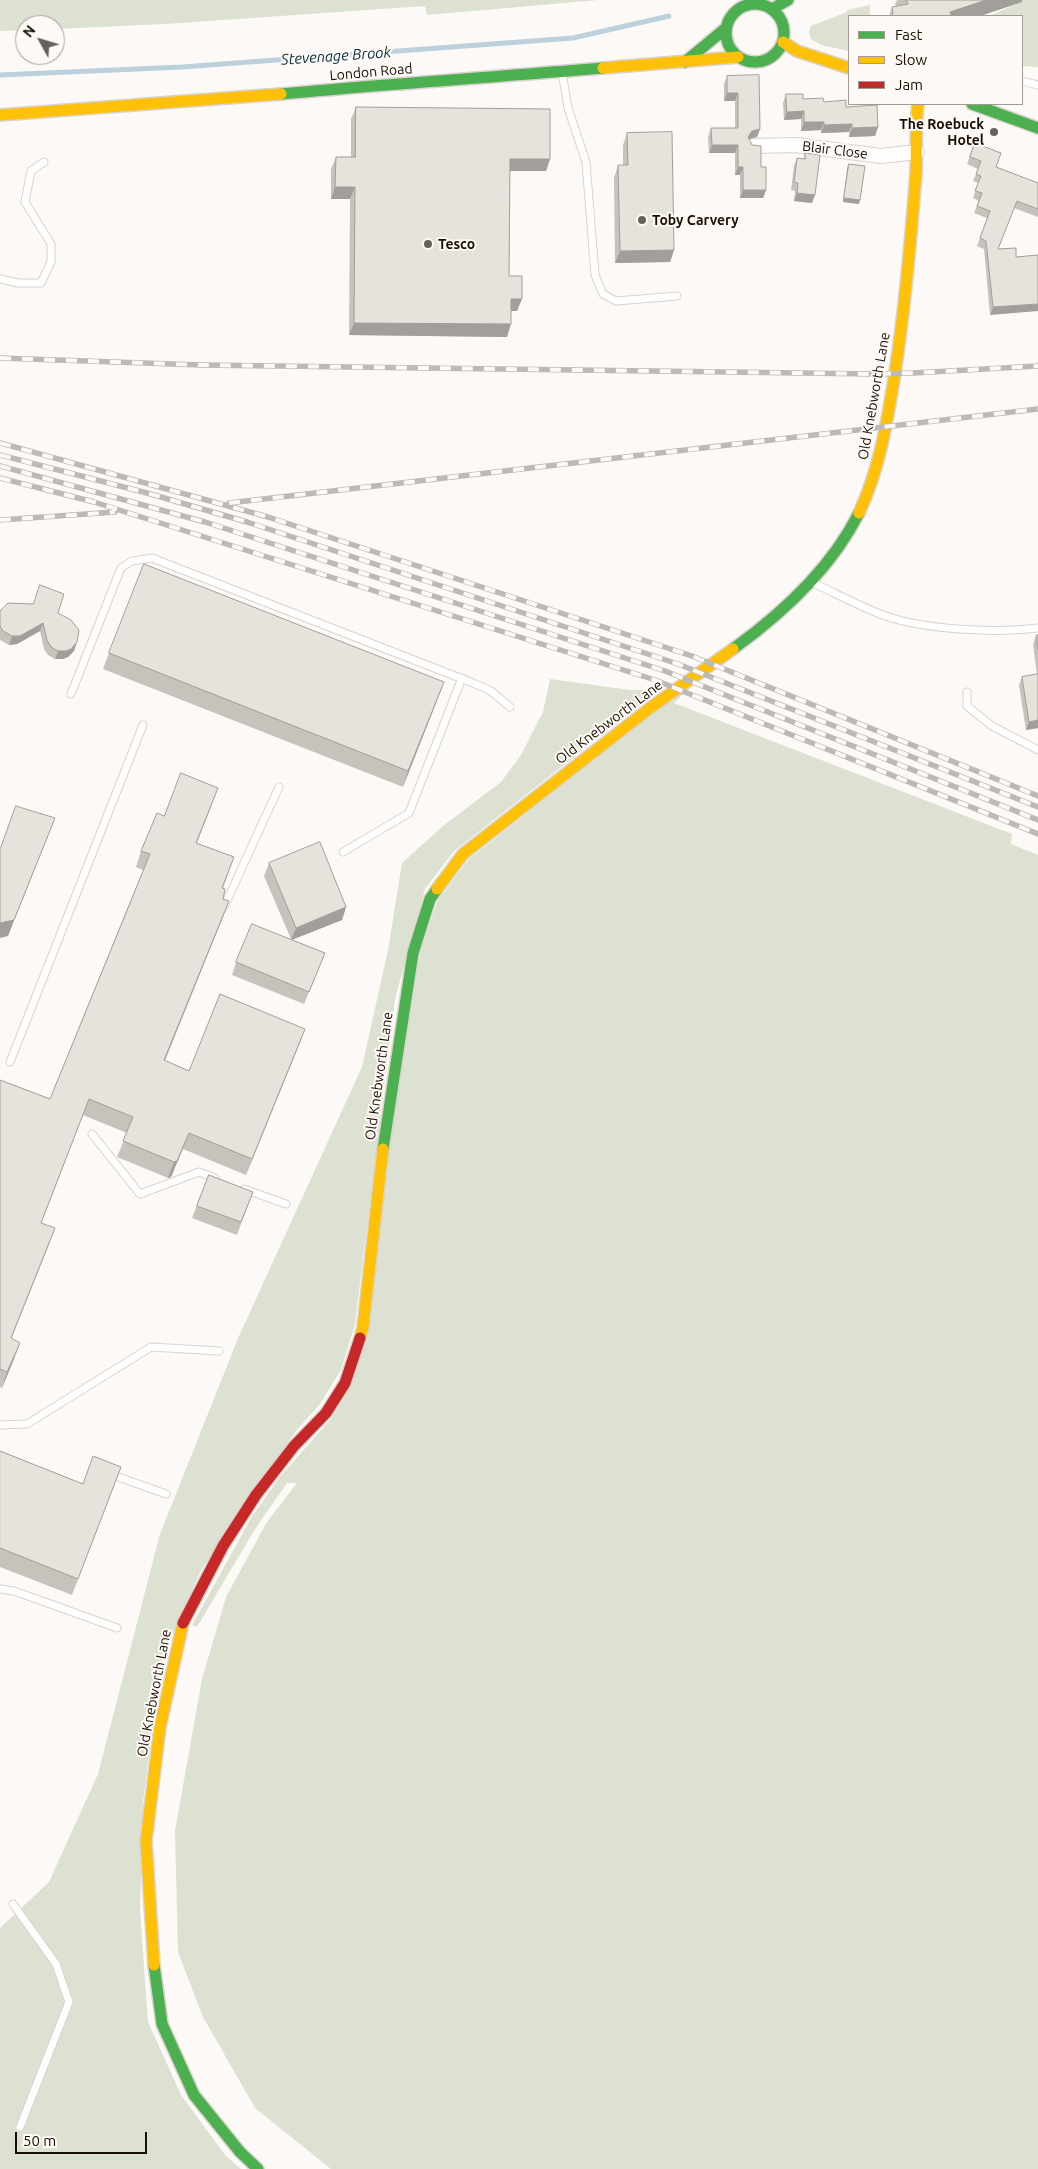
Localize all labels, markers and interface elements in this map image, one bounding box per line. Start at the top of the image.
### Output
north arrow [15,15,65,65]
legend [848,15,1023,105]
text: N [20,22,39,40]
text: Fast [895,26,922,43]
water label: Stevenage Brook [280,43,392,69]
text: Slow [895,51,927,68]
street label: London Road [329,60,413,84]
text: Jam [895,76,923,93]
place label: The Roebuck Hotel [899,116,984,148]
marker: The Roebuck Hotel [988,126,1000,138]
street label: Blair Close [801,138,869,162]
place label: Toby Carvery [652,212,739,228]
marker: Toby Carvery [636,214,648,226]
place label: Tesco [438,236,475,252]
marker: Tesco [422,238,434,250]
street label: Old Knebworth Lane [854,331,894,461]
street label: Old Knebworth Lane [552,676,666,768]
street label: Old Knebworth Lane [362,1011,396,1141]
street label: Old Knebworth Lane [133,1628,175,1758]
scale bar [18,2122,150,2154]
text: 50 m [23,2132,56,2149]

